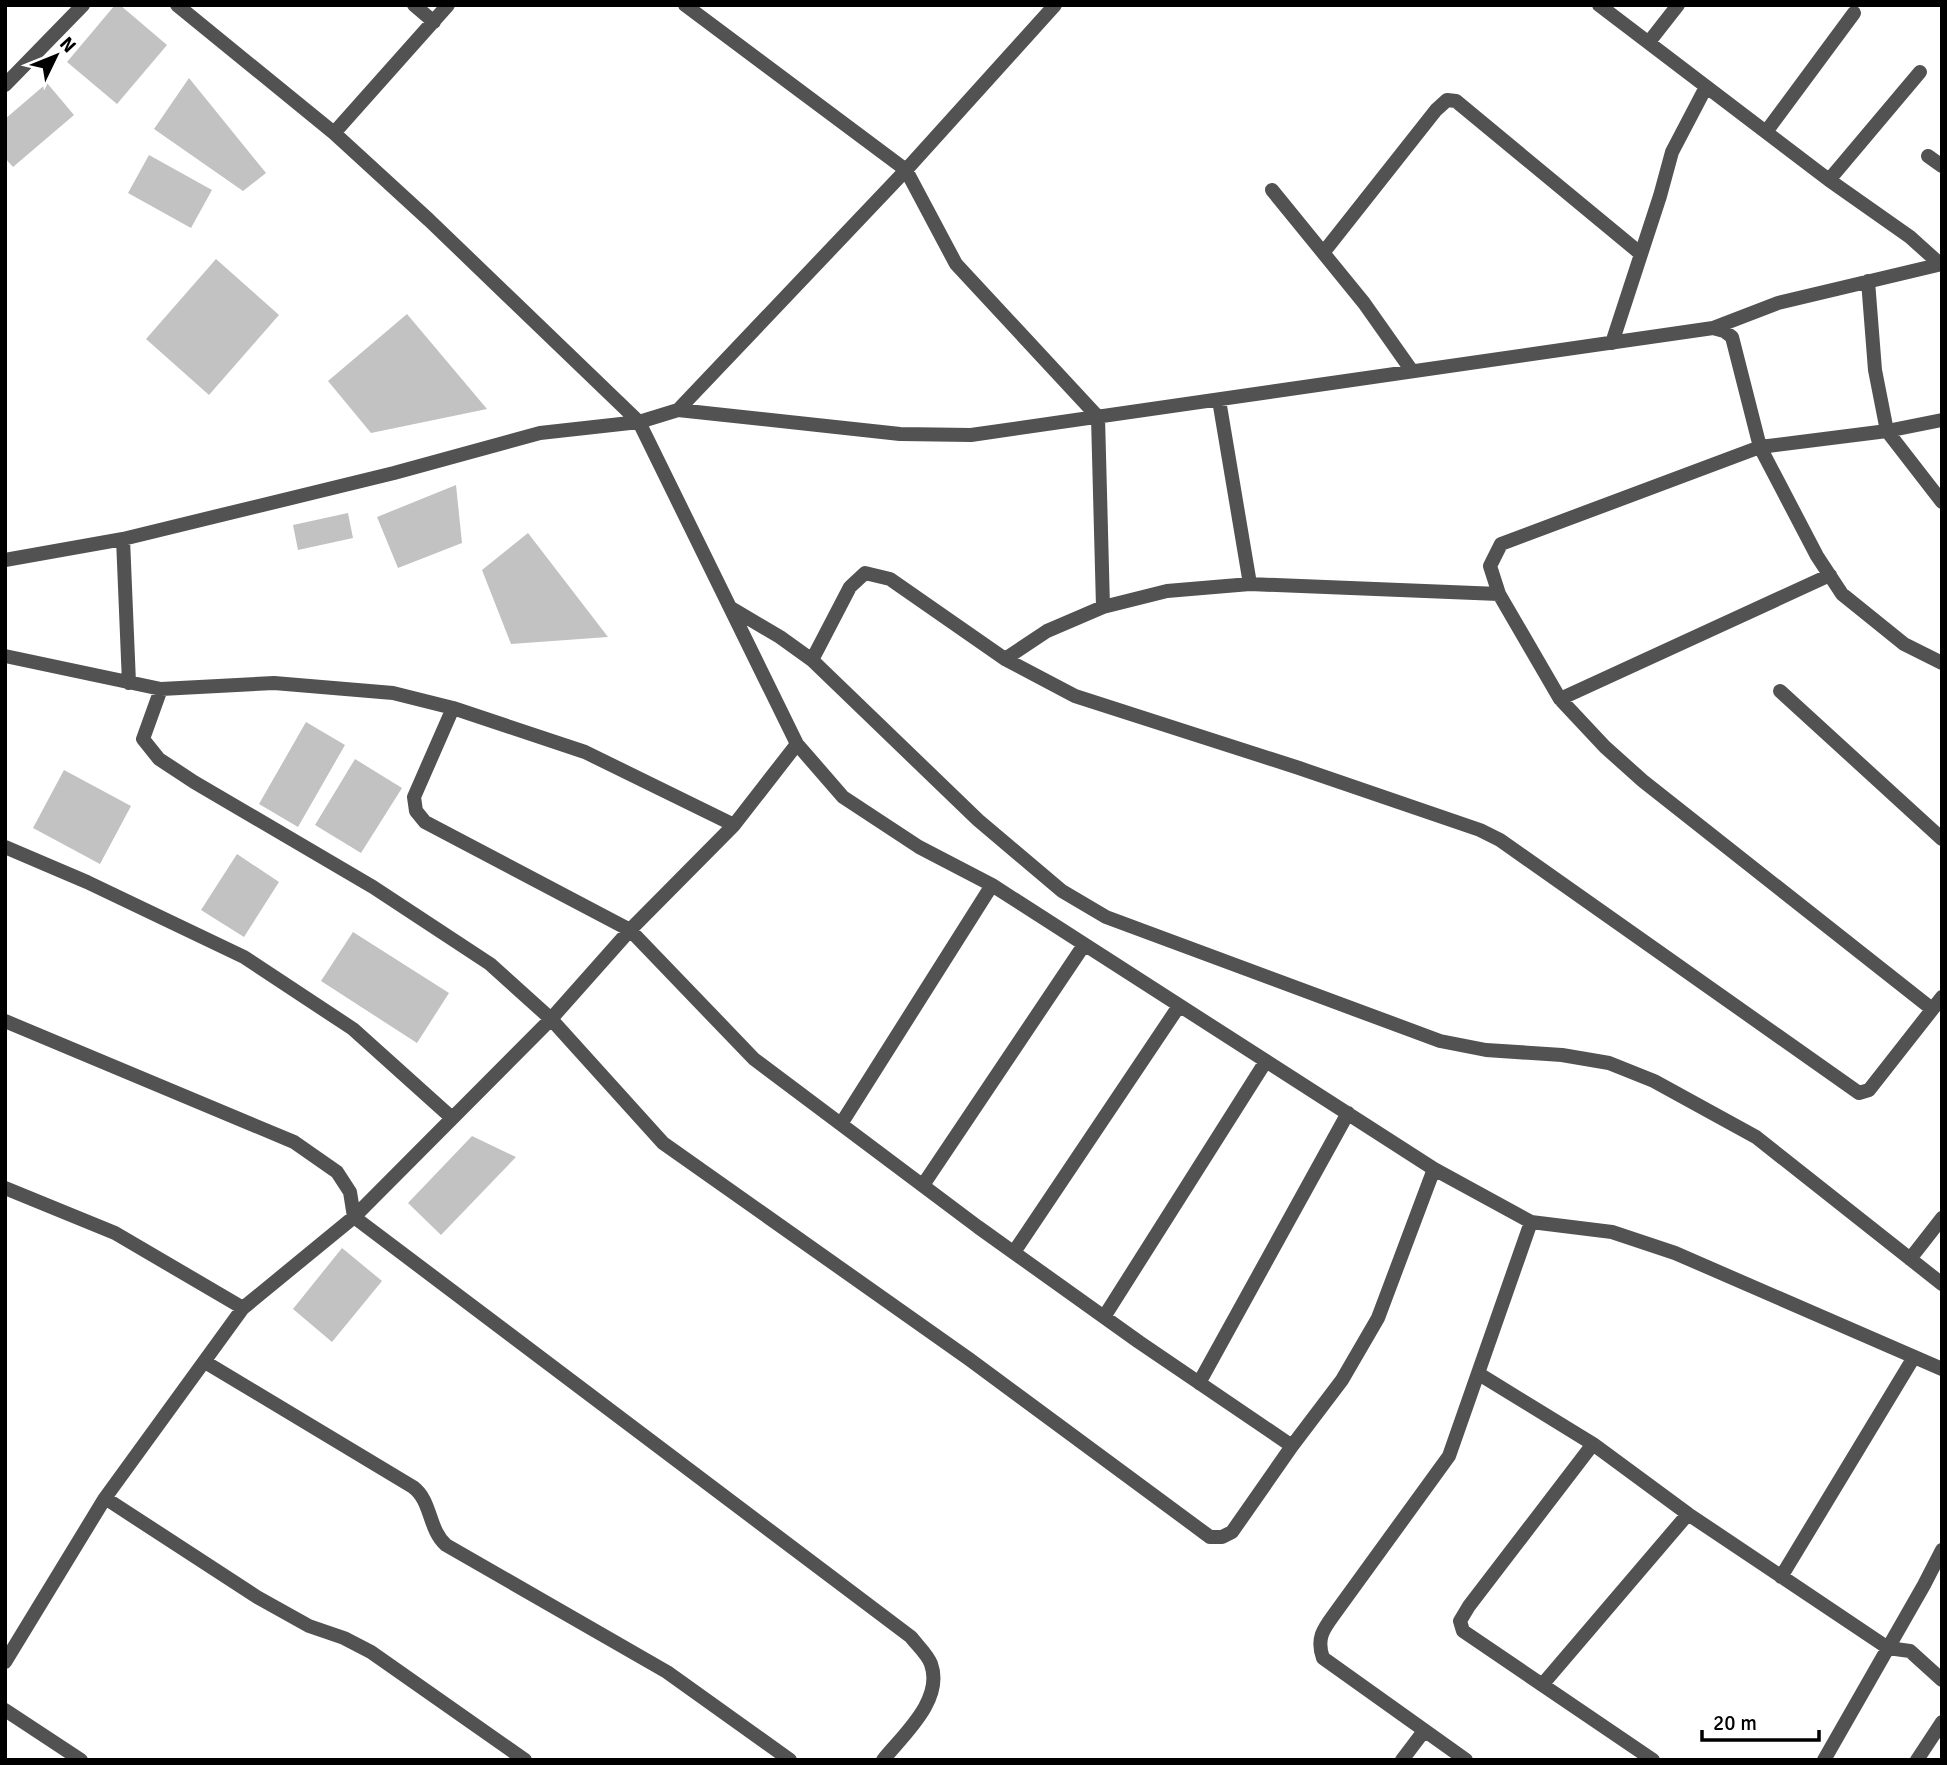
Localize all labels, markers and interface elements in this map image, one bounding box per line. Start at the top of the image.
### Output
north arrow [21,21,91,91]
text: N [54,32,81,58]
scale bar [1702,1698,1819,1742]
text: 20 m [1713,1710,1757,1736]

